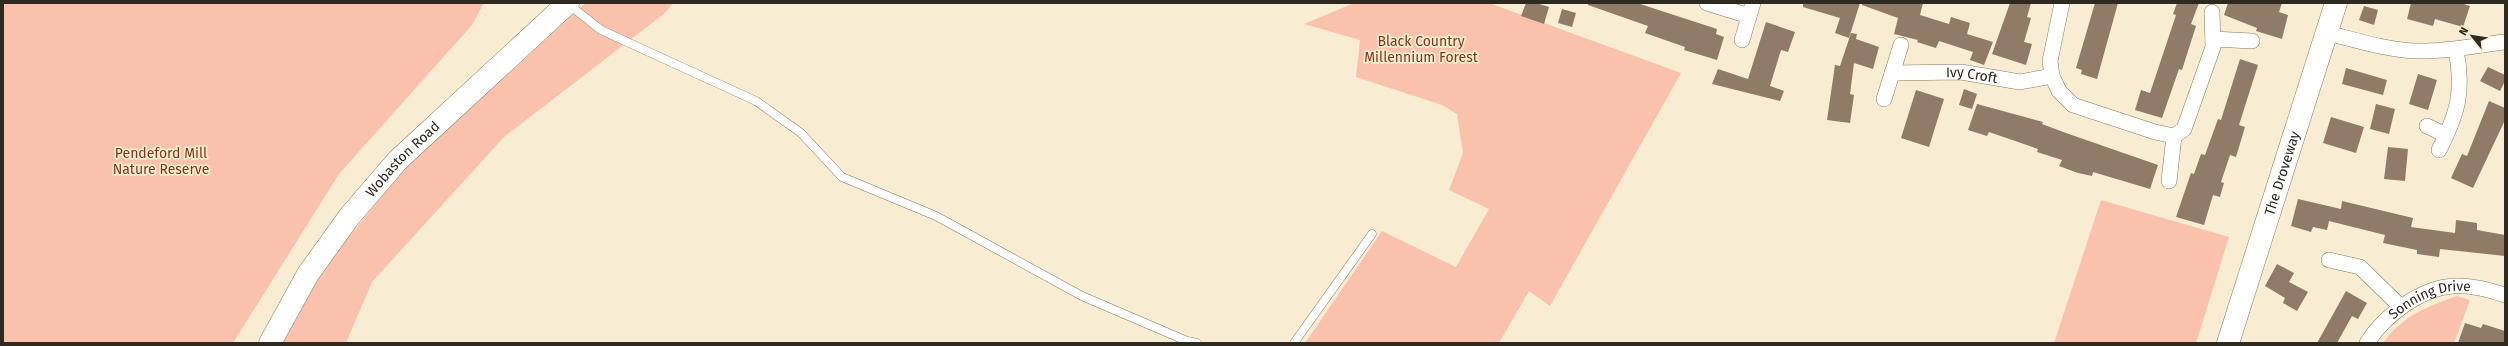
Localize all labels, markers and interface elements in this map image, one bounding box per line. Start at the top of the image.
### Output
north arrow [2452,16,2492,56]
text: N [2456,25,2471,38]
park label: Black Country Millennium Forest [1364,33,1479,66]
street label: Ivy Croft [1946,63,2000,87]
street label: Wobaston Road [362,118,443,200]
street label: The Droveway [2261,129,2303,218]
park label: Pendeford Mill Nature Reserve [113,145,209,178]
street label: Sonning Drive [2385,277,2472,322]

